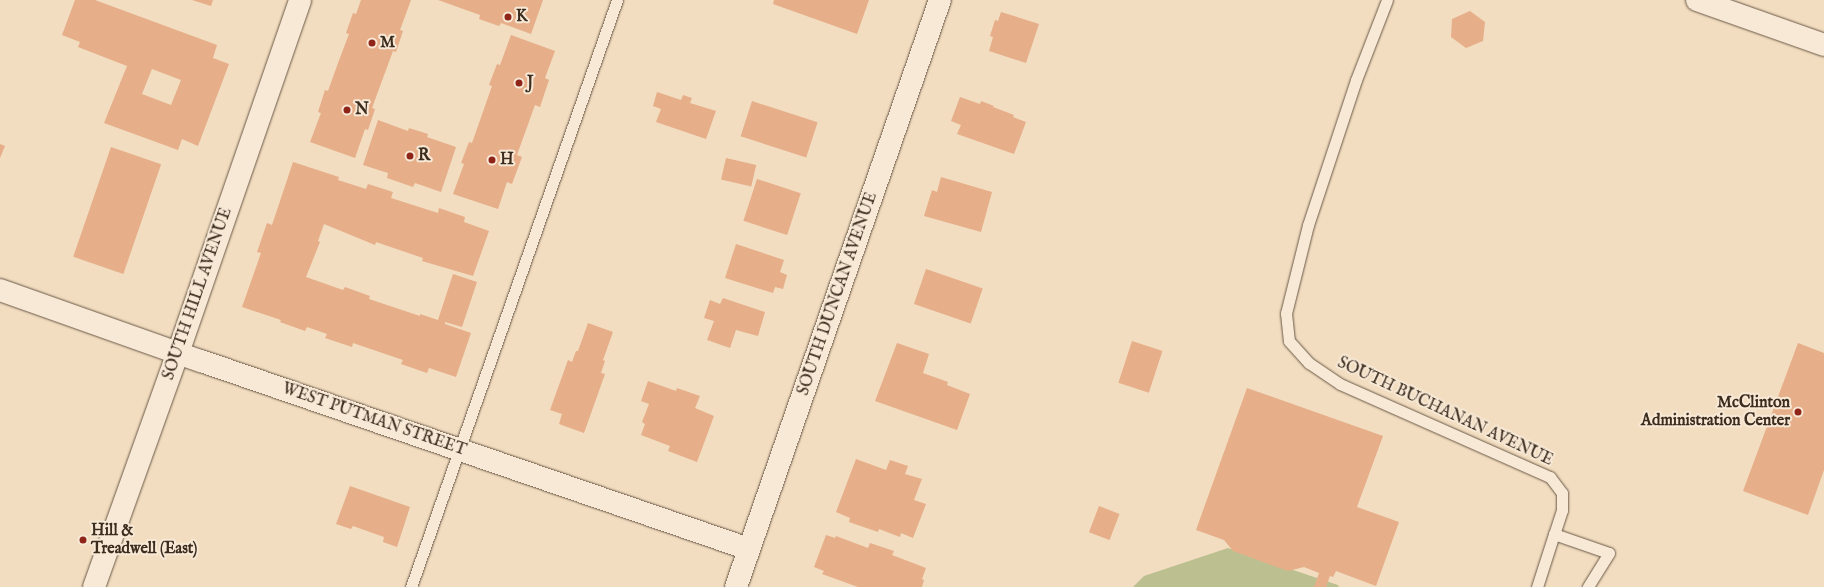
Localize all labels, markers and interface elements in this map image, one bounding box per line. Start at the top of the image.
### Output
place label: K [516,7,528,27]
marker: K [503,12,513,22]
place label: M [380,33,395,53]
marker: M [367,38,377,48]
place label: J [527,73,534,93]
marker: J [514,78,524,88]
place label: N [355,100,369,120]
marker: N [342,105,352,115]
place label: R [418,146,430,166]
place label: H [500,150,514,170]
marker: R [405,151,415,161]
marker: H [487,155,497,165]
street label: SOUTH DUNCAN AVENUE [794,190,882,398]
street label: SOUTH HILL AVENUE [159,205,237,383]
street label: SOUTH BUCHANAN AVENUE [1334,354,1556,470]
street label: WEST PUTMAN STREET [280,379,468,461]
place label: McClinton Administration Center [1641,393,1790,431]
marker: McClinton Administration Center [1793,407,1803,417]
place label: Hill & Treadwell (East) [91,521,197,559]
marker: Hill & Treadwell (East) [78,535,88,545]

